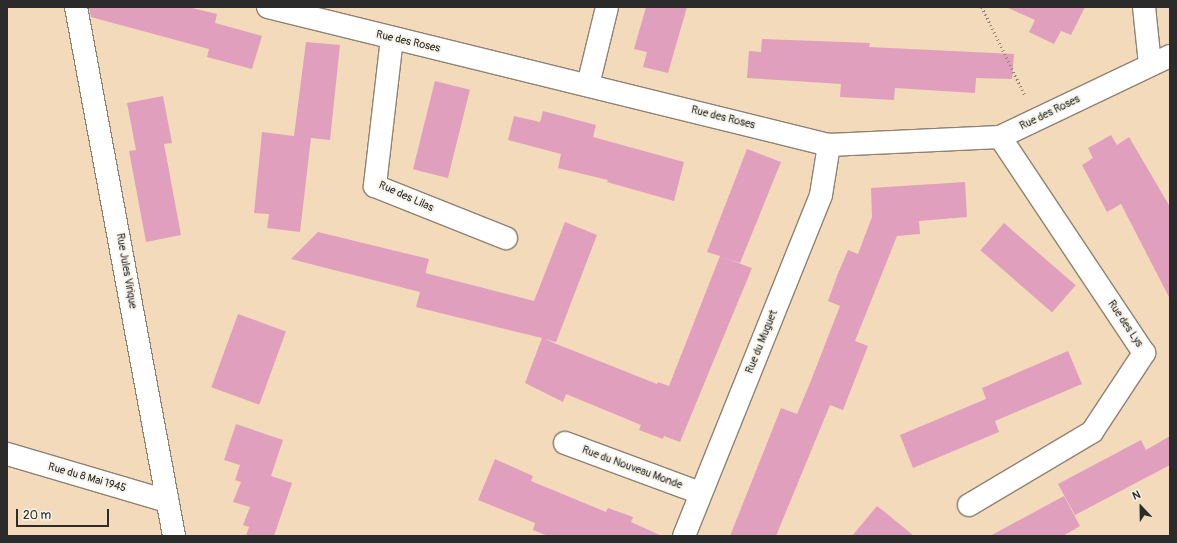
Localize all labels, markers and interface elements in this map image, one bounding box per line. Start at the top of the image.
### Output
street label: Rue des Roses [375,28,441,56]
street label: Rue des Roses [1018,93,1082,133]
street label: Rue des Roses [690,104,756,132]
street label: Rue des Lilas [376,179,436,215]
street label: Rue Jules Virique [113,232,139,310]
street label: Rue des Lys [1104,298,1146,350]
street label: Rue du Muguet [743,308,781,376]
street label: Rue du Nouveau Monde [580,444,684,492]
street label: Rue du 8 Mai 1945 [46,461,128,495]
north arrow [1121,487,1161,527]
text: N [1130,488,1142,503]
scale bar [18,501,111,527]
text: 20 m [23,508,51,523]

